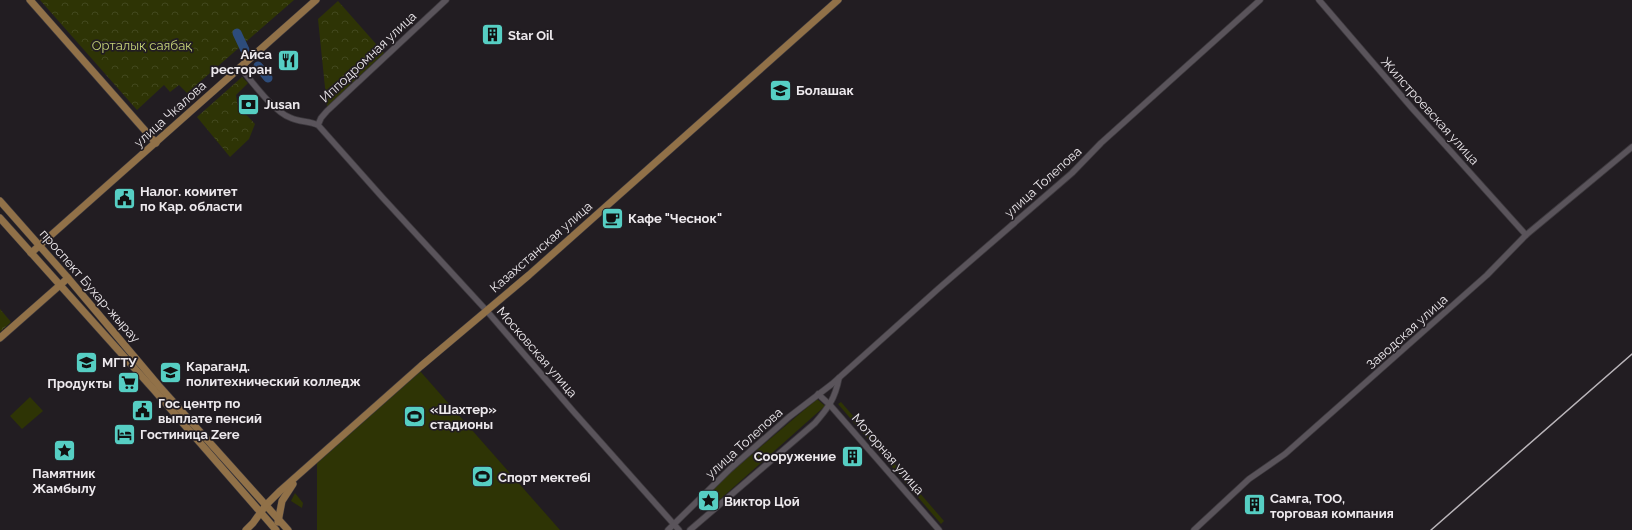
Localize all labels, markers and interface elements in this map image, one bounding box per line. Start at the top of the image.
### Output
street label: Ипподромная улица [317,9,419,105]
building icon: Star Oil [480,22,506,48]
place label: Star Oil [508,28,554,43]
park label: Орталық саябақ [92,38,192,53]
place label: Айса ресторан [211,47,273,77]
restaurant icon: Айса ресторан [275,48,301,74]
street label: Жилстроевская улица [1378,54,1482,168]
school or university icon: Болашак [767,77,793,103]
street label: улица Чкалова [131,78,209,150]
place label: Болашак [796,83,854,98]
bank icon: Jusan [236,91,262,117]
place label: Jusan [264,97,300,112]
street label: улица Толепова [1002,144,1084,220]
place label: Налог. комитет по Кар. области [140,184,242,214]
public building icon: Налог. комитет по Кар. области [111,185,137,211]
street label: Казахстанская улица [487,199,595,295]
cafe icon: Кафе "Чеснок" [600,205,626,231]
place label: Кафе "Чеснок" [628,211,722,226]
street label: проспект Бухар-жырау [37,226,143,346]
street label: Заводская улица [1363,292,1451,372]
street label: Московская улица [494,304,580,400]
school or university icon: МГТУ [74,349,100,375]
place label: МГТУ [102,355,137,370]
place label: Караганд. политехнический колледж [186,359,361,389]
school or university icon: Караганд. политехнический колледж [158,360,184,386]
supermarket icon: Продукты [115,370,141,396]
place label: Продукты [47,376,112,391]
place label: Гос центр по выплате пенсий [158,396,262,426]
public building icon: Гос центр по выплате пенсий [130,397,156,423]
place label: «Шахтер» стадионы [430,402,497,432]
sports icon: «Шахтер» стадионы [401,403,427,429]
street label: улица Толепова [703,405,785,481]
street label: Моторная улица [849,411,927,497]
hotel icon: Гостиница Zere [112,421,138,447]
place label: Гостиница Zere [140,427,240,442]
place icon: Памятник Жамбылу [51,438,77,464]
building icon: Сооружение [839,443,865,469]
place label: Сооружение [754,449,836,464]
sports icon: Спорт мектебі [469,464,495,490]
place label: Памятник Жамбылу [32,466,96,496]
place label: Спорт мектебі [498,470,591,485]
place icon: Виктор Цой [696,488,722,514]
place label: Самга, ТОО, торговая компания [1270,491,1394,521]
building icon: Самга, ТОО, торговая компания [1242,492,1268,518]
place label: Виктор Цой [724,494,800,509]

